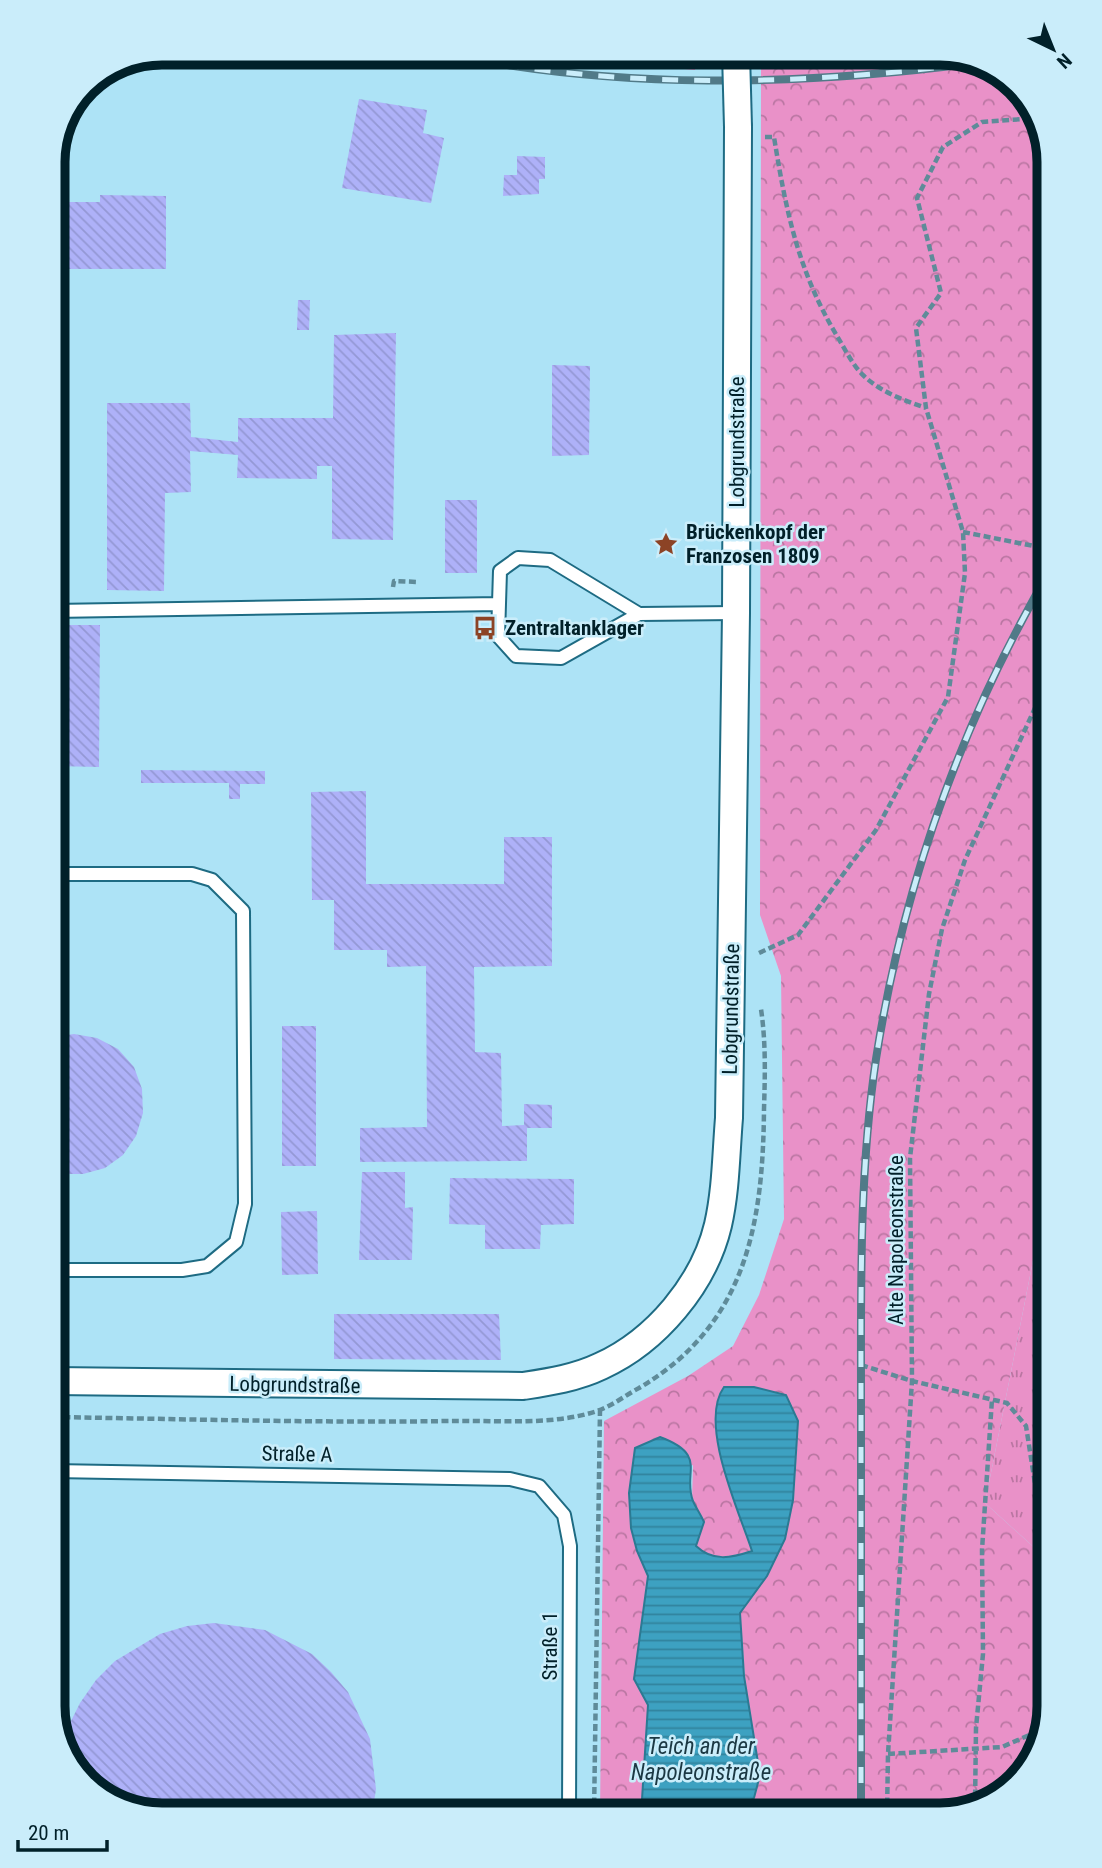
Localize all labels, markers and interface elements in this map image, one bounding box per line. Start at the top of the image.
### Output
north arrow [1018,14,1088,84]
text: N [1052,49,1076,73]
street label: Lobgrundstraße [725,376,749,508]
place label: Brückenkopf der Franzosen 1809 [686,520,825,568]
place icon: Brückenkopf der Franzosen 1809 [652,530,680,558]
bus stop icon: Zentraltanklager [471,614,499,642]
place label: Zentraltanklager [505,616,644,640]
street label: Lobgrundstraße [718,943,744,1075]
street label: Alte Napoleonstraße [884,1155,908,1325]
street label: Lobgrundstraße [229,1372,361,1398]
street label: Straße A [261,1441,333,1467]
street label: Straße 1 [538,1611,562,1681]
water label: Teich an der Napoleonstraße [631,1733,771,1786]
scale bar [18,1808,107,1852]
text: 20 m [28,1821,69,1845]

